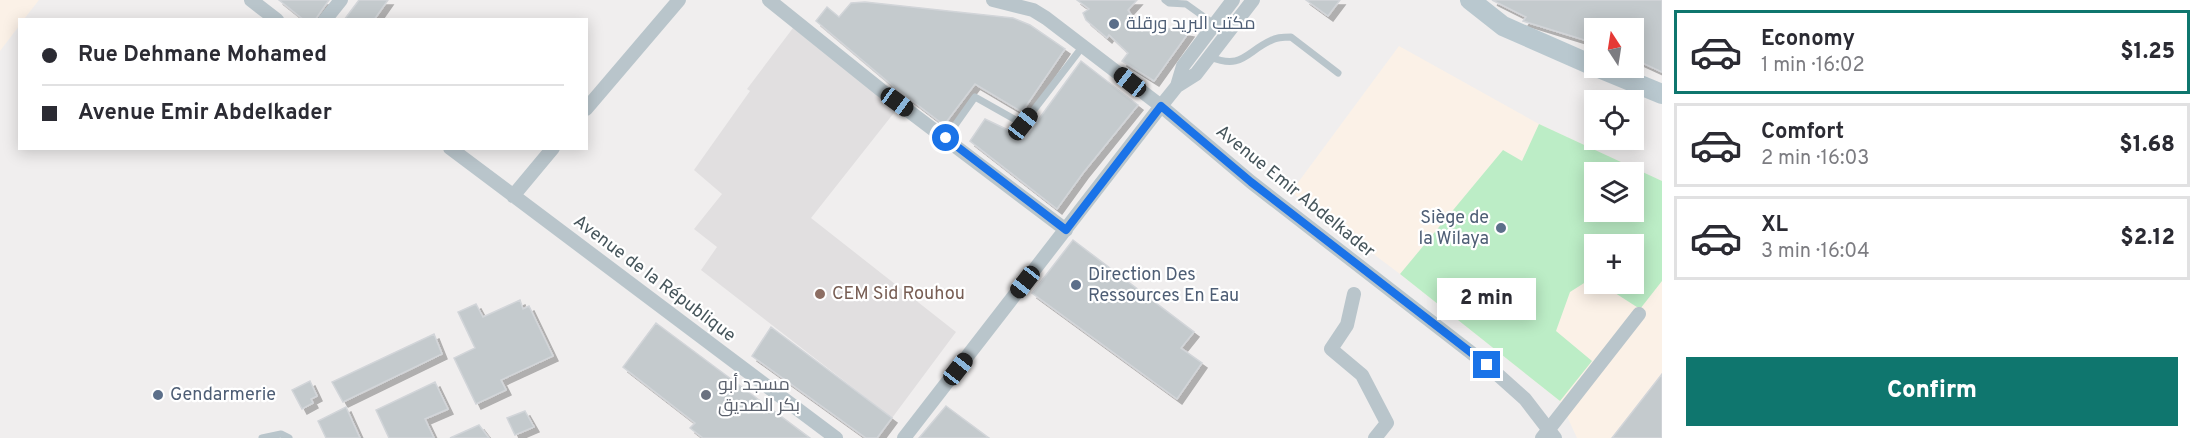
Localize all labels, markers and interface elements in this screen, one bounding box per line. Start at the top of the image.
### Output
place label: مكتب البريد ورقلة [1126,13,1256,36]
marker: مكتب البريد ورقلة [1107,17,1121,31]
north arrow [1584,18,1644,78]
map controls [1584,18,1644,294]
icon: car [1689,25,1743,79]
text: Economy [1761,26,1855,53]
text: $1.25 [2120,39,2175,66]
text: Rue Dehmane Mohamed [78,42,327,69]
text: 1 min · 16:02 [1761,53,1865,79]
car [1110,64,1150,100]
car [877,84,917,120]
button: locate [1584,90,1644,150]
text: Avenue Emir Abdelkader [78,100,332,127]
car [1005,104,1041,144]
icon: car [1689,118,1743,172]
text: Comfort [1761,119,1844,146]
street label: Avenue Emir Abdelkader [1211,121,1379,263]
route start [932,124,959,151]
text: $1.68 [2119,132,2175,159]
text: 2 min · 16:03 [1761,146,1869,172]
button: layers [1584,162,1644,222]
place label: Siège de la Wilaya [1418,207,1489,251]
street label: Avenue de la République [568,210,740,348]
icon: car [1689,211,1743,265]
text: XL [1761,212,1788,239]
marker: Siège de la Wilaya [1494,221,1508,235]
text: $2.12 [2120,225,2175,252]
button: + [1584,234,1644,294]
text: 3 min · 16:04 [1761,239,1870,265]
car [1007,262,1043,302]
place label: Direction Des Ressources En Eau [1088,264,1239,308]
marker: Direction Des Ressources En Eau [1069,278,1083,292]
callout: 2 min [1438,278,1537,320]
place label: CEM Sid Rouhou [832,283,965,306]
text: 2 min [1460,286,1513,312]
marker: CEM Sid Rouhou [813,287,827,301]
car [940,349,976,389]
route end [1473,351,1500,378]
button: Confirm [1686,357,2178,426]
place label: مسجد أبو بكر الصديق [718,373,800,418]
place label: Gendarmerie [170,384,276,407]
marker: Gendarmerie [151,388,165,402]
marker: مسجد أبو بكر الصديق [699,388,713,402]

